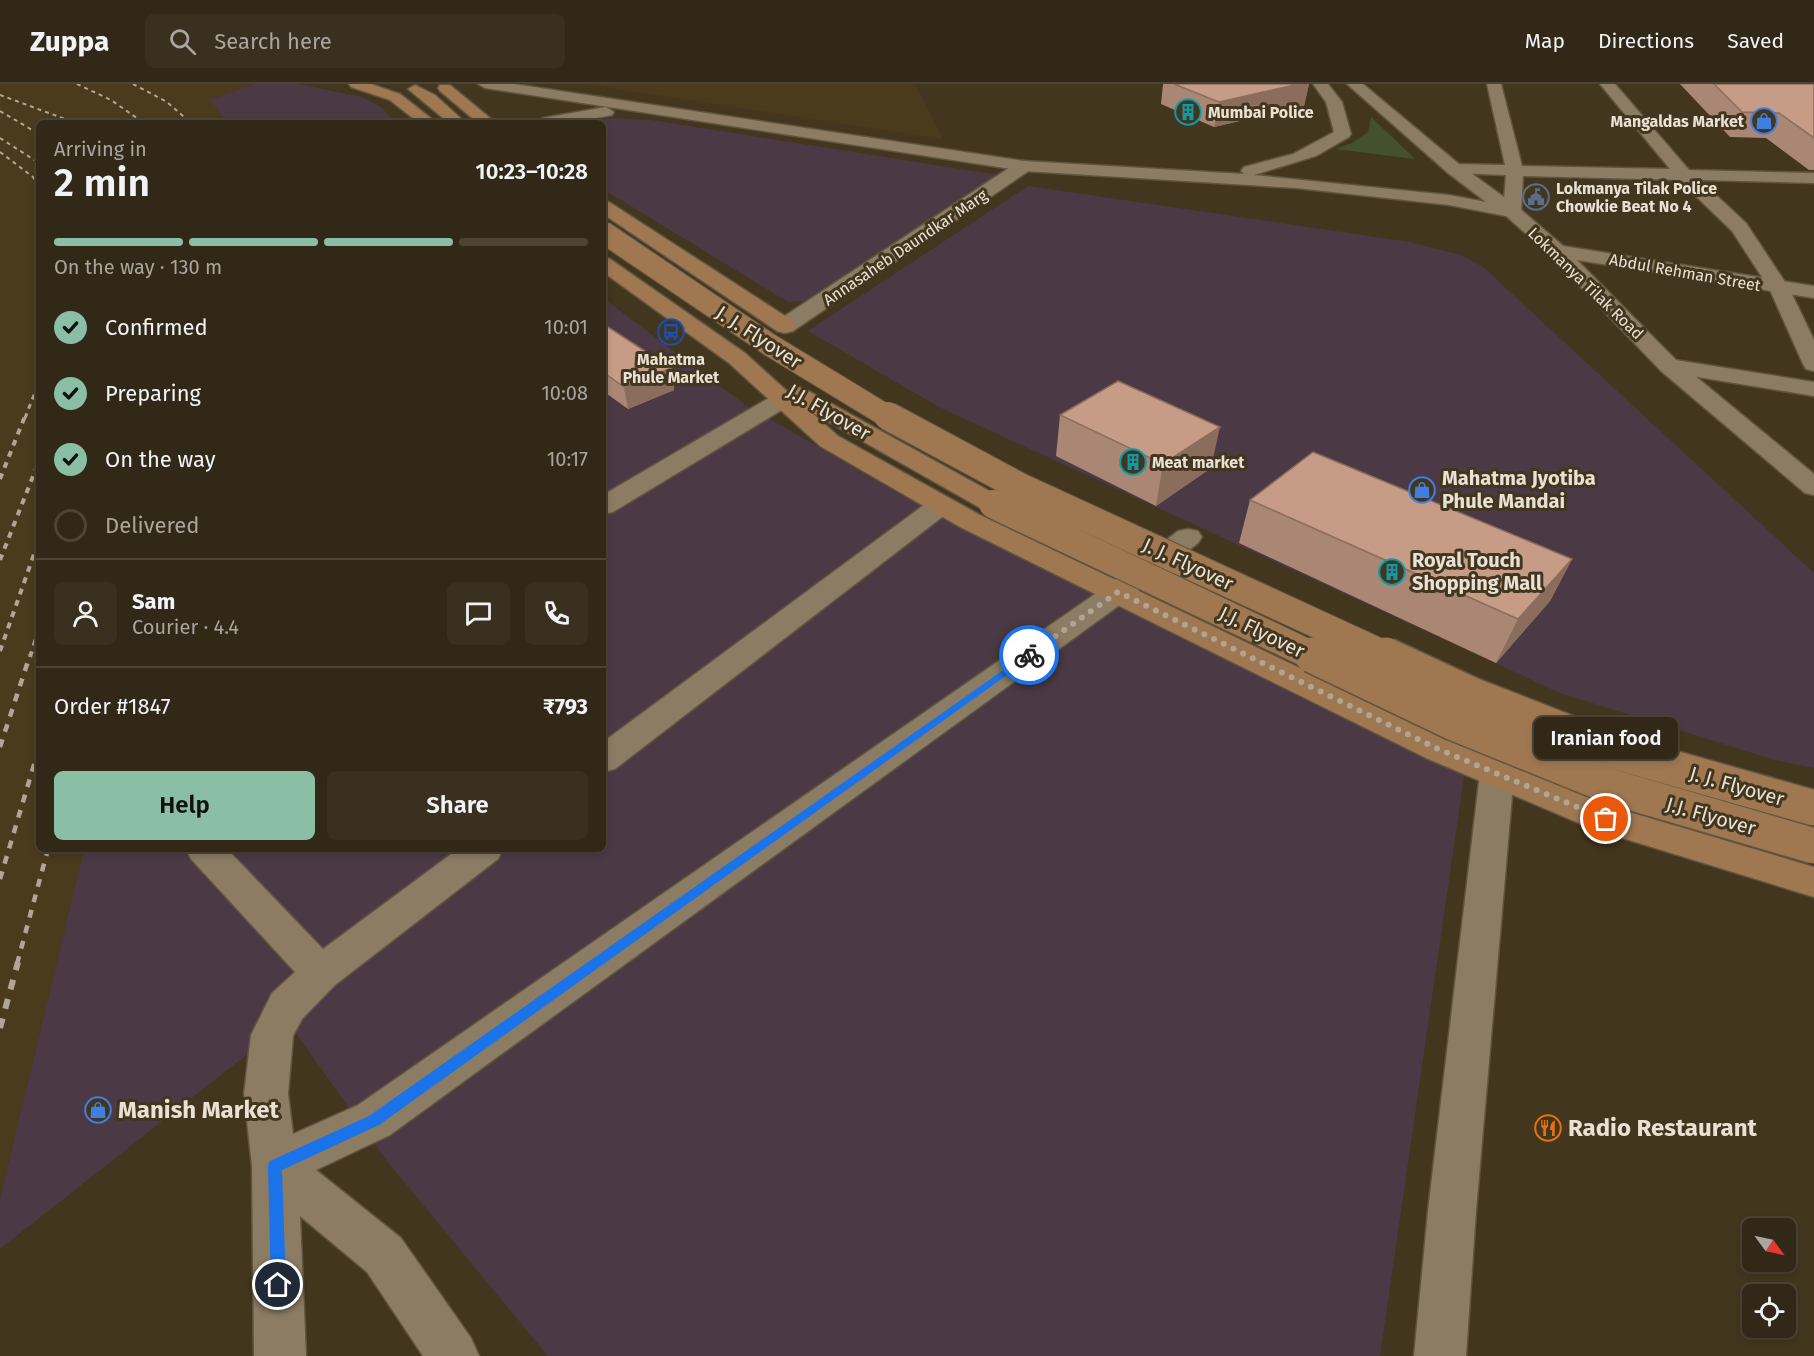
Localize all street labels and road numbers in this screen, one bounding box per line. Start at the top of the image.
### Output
street label: Annasaheb Daundkar Marg [820,185,992,310]
street label: Lokmanya Tilak Road [1524,223,1647,343]
street label: Abdul Rehman Street [1608,250,1762,295]
street label: J. J. Flyover [712,300,807,374]
street label: J.J. Flyover [783,379,875,446]
street label: J. J. Flyover [1139,533,1237,596]
street label: J.J. Flyover [1215,601,1309,663]
street label: J. J. Flyover [1687,761,1787,811]
street label: J.J. Flyover [1663,792,1759,840]

